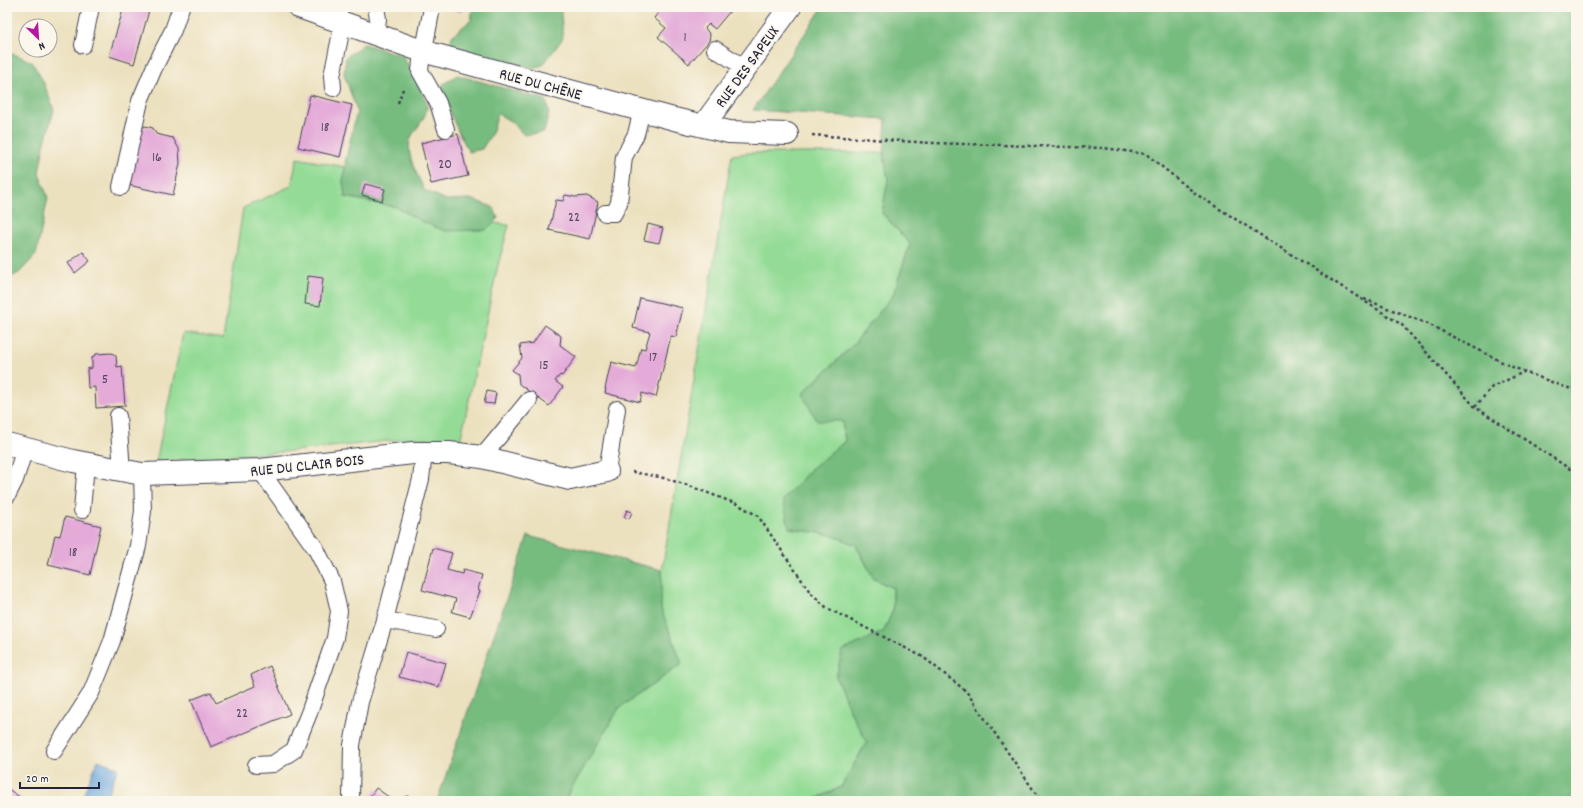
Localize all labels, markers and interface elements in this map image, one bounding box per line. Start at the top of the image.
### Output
north arrow [18,18,58,58]
street label: RUE DES SAPEUX [710,21,786,113]
house number: 1 [683,28,687,48]
text: N [35,37,47,54]
street label: RUE DU CHÊNE [497,63,585,108]
house number: 18 [321,118,330,138]
house number: 16 [152,148,162,168]
house number: 20 [438,155,452,175]
house number: 22 [568,208,580,228]
house number: 17 [649,348,657,368]
house number: 15 [539,356,549,376]
house number: 5 [102,370,108,390]
street label: RUE DU CLAIR BOIS [249,449,365,484]
house number: 18 [69,543,78,563]
house number: 22 [236,704,248,724]
scale bar [20,764,99,790]
text: 20 m [26,771,49,788]

